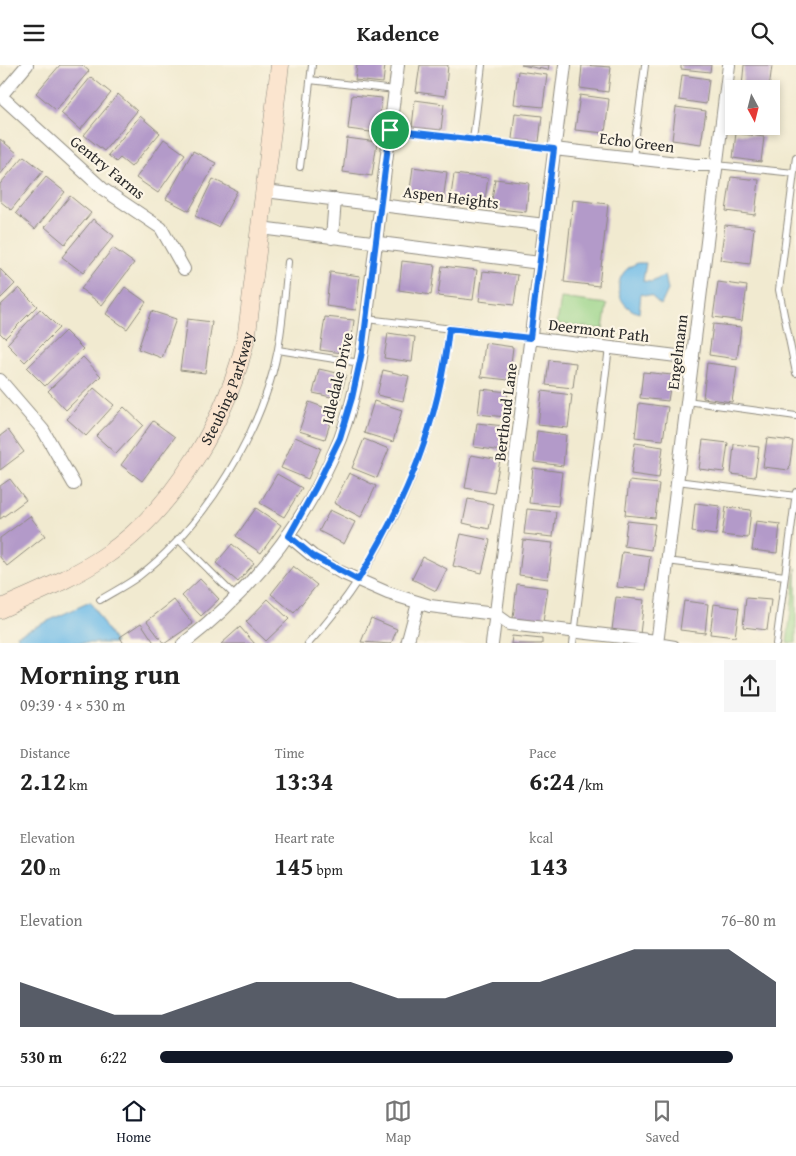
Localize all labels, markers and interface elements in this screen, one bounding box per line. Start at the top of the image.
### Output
text: Kadence [357,17,439,49]
icon: menu [20,19,48,47]
icon: search [748,19,776,47]
north arrow [725,80,780,135]
map controls [725,80,780,135]
pin [369,109,411,151]
icon: arrive [376,116,404,144]
street label: Echo Green [598,125,676,159]
street label: Gentry Farms [65,129,151,205]
street label: Aspen Heights [402,179,500,215]
street label: Deermont Path [547,312,651,348]
street label: Engelmann [660,313,694,391]
street label: Steubing Parkway [194,329,259,450]
street label: Idledale Drive [315,330,359,426]
street label: Berthoud Lane [487,362,523,462]
text: Morning run [20,653,180,694]
button: share [724,660,776,712]
text: 09:39 · 4 × 530 m [20,693,125,717]
text: Distance [20,743,70,763]
text: Time [275,743,304,763]
text: Pace [529,743,556,763]
text: 2.12 [20,763,66,799]
text: 13:34 [275,763,334,799]
text: 6:24 [529,763,575,799]
text: km [66,775,88,795]
text: /km [575,775,604,795]
text: Elevation [20,828,75,848]
text: Heart rate [275,828,335,848]
text: kcal [529,828,553,848]
text: 20 [20,848,46,884]
text: 145 [275,848,314,884]
text: 143 [529,848,568,884]
text: m [46,860,60,880]
text: bpm [314,860,343,880]
text: Elevation [20,908,83,932]
text: 76–80 m [721,908,776,932]
text: 530 m [20,1045,62,1069]
text: 6:22 [100,1045,127,1069]
tab: Home [117,1097,151,1147]
tab: Map [384,1097,412,1147]
tab: Saved [645,1097,679,1147]

